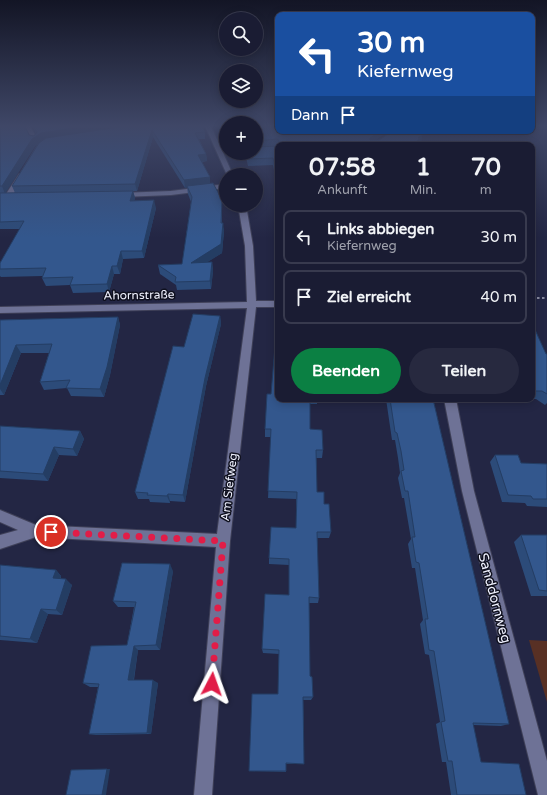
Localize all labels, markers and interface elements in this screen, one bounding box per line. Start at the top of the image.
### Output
map controls [219,12,263,212]
button: search [219,12,263,56]
text: 30 m [357,26,425,60]
icon: left [291,28,343,80]
text: Kiefernweg [357,60,454,82]
button: layers [219,64,263,108]
icon: arrive [337,104,359,126]
text: Dann [291,106,329,124]
button: + [219,116,263,160]
text: 07:58 [309,153,376,182]
text: 1 [416,153,431,182]
text: 70 [471,153,501,182]
button: − [219,168,263,212]
text: Ankunft [317,182,367,198]
text: Min. [410,182,437,198]
text: m [480,182,492,198]
text: Links abbiegen [327,220,434,238]
icon: left [293,226,315,248]
text: 30 m [480,228,517,246]
text: Kiefernweg [327,238,397,254]
icon: arrive [293,286,315,308]
street label: Ahornstraße [103,287,175,303]
text: Ziel erreicht [327,288,411,306]
text: 40 m [480,288,517,306]
button: Beenden [291,348,401,394]
button: Teilen [409,348,519,394]
street label: Am Siefweg [218,452,240,522]
pin [34,515,68,549]
icon: arrive [40,521,62,543]
street label: Sanddornweg [474,551,515,645]
position arrow [191,663,233,705]

